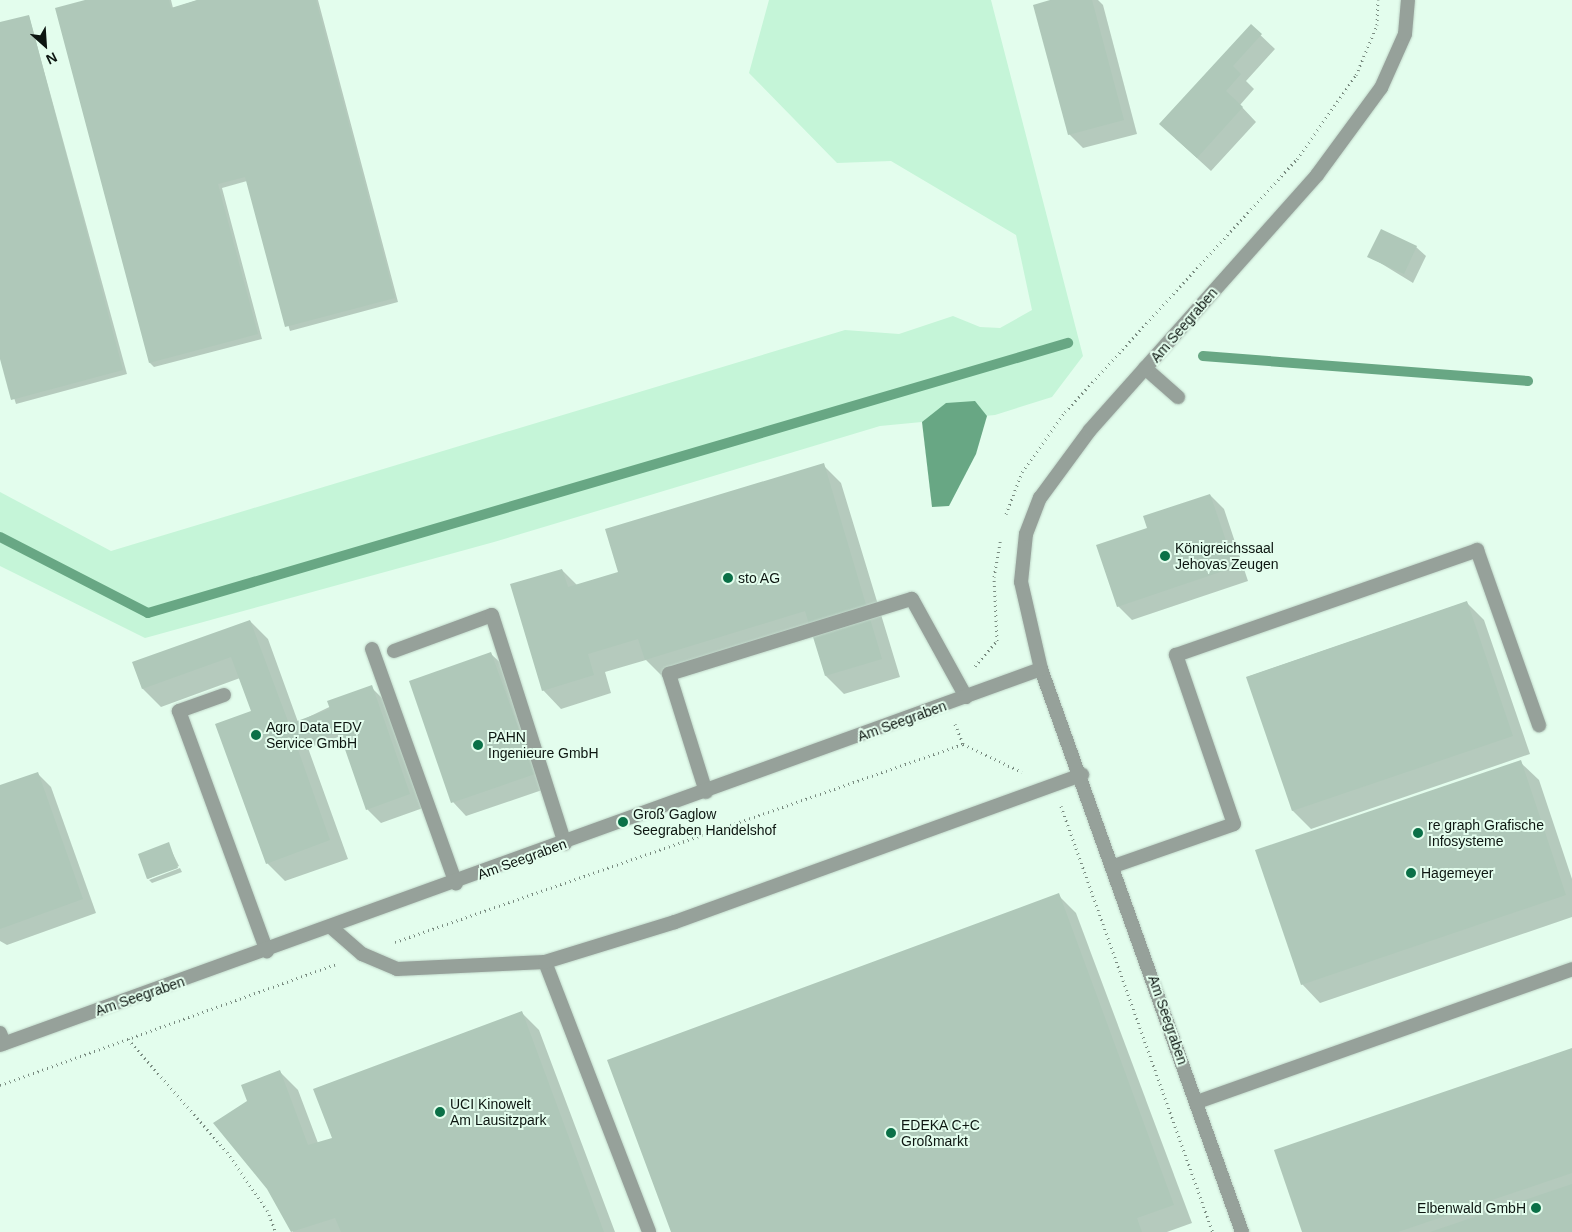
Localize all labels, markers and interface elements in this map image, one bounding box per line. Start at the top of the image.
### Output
north arrow [20,20,70,70]
text: N [44,49,60,68]
street label: Am Seegraben [1147,284,1221,366]
place label: Königreichssaal Jehovas Zeugen [1175,540,1279,572]
marker: Königreichssaal Jehovas Zeugen [1159,550,1171,562]
place label: sto AG [738,570,781,586]
marker: sto AG [722,572,734,584]
street label: Am Seegraben [855,697,949,745]
place label: Agro Data EDV Service GmbH [266,719,362,752]
marker: Agro Data EDV Service GmbH [250,729,262,741]
place label: PAHN Ingenieure GmbH [488,729,599,762]
marker: PAHN Ingenieure GmbH [472,739,484,751]
place label: Groß Gaglow Seegraben Handelshof [633,806,776,839]
marker: Groß Gaglow Seegraben Handelshof [617,816,629,828]
place label: re graph Grafische Infosysteme [1428,817,1544,850]
marker: re graph Grafische Infosysteme [1412,827,1424,839]
street label: Am Seegraben [475,835,569,883]
place label: Hagemeyer [1421,865,1493,881]
marker: Hagemeyer [1405,867,1417,879]
street label: Am Seegraben [93,973,187,1019]
street label: Am Seegraben [1145,973,1191,1067]
place label: UCI Kinowelt Am Lausitzpark [450,1096,546,1128]
marker: UCI Kinowelt Am Lausitzpark [434,1106,446,1118]
place label: EDEKA C+C Großmarkt [901,1117,981,1150]
marker: EDEKA C+C Großmarkt [885,1127,897,1139]
place label: Elbenwald GmbH [1417,1200,1526,1216]
marker: Elbenwald GmbH [1530,1202,1542,1214]

